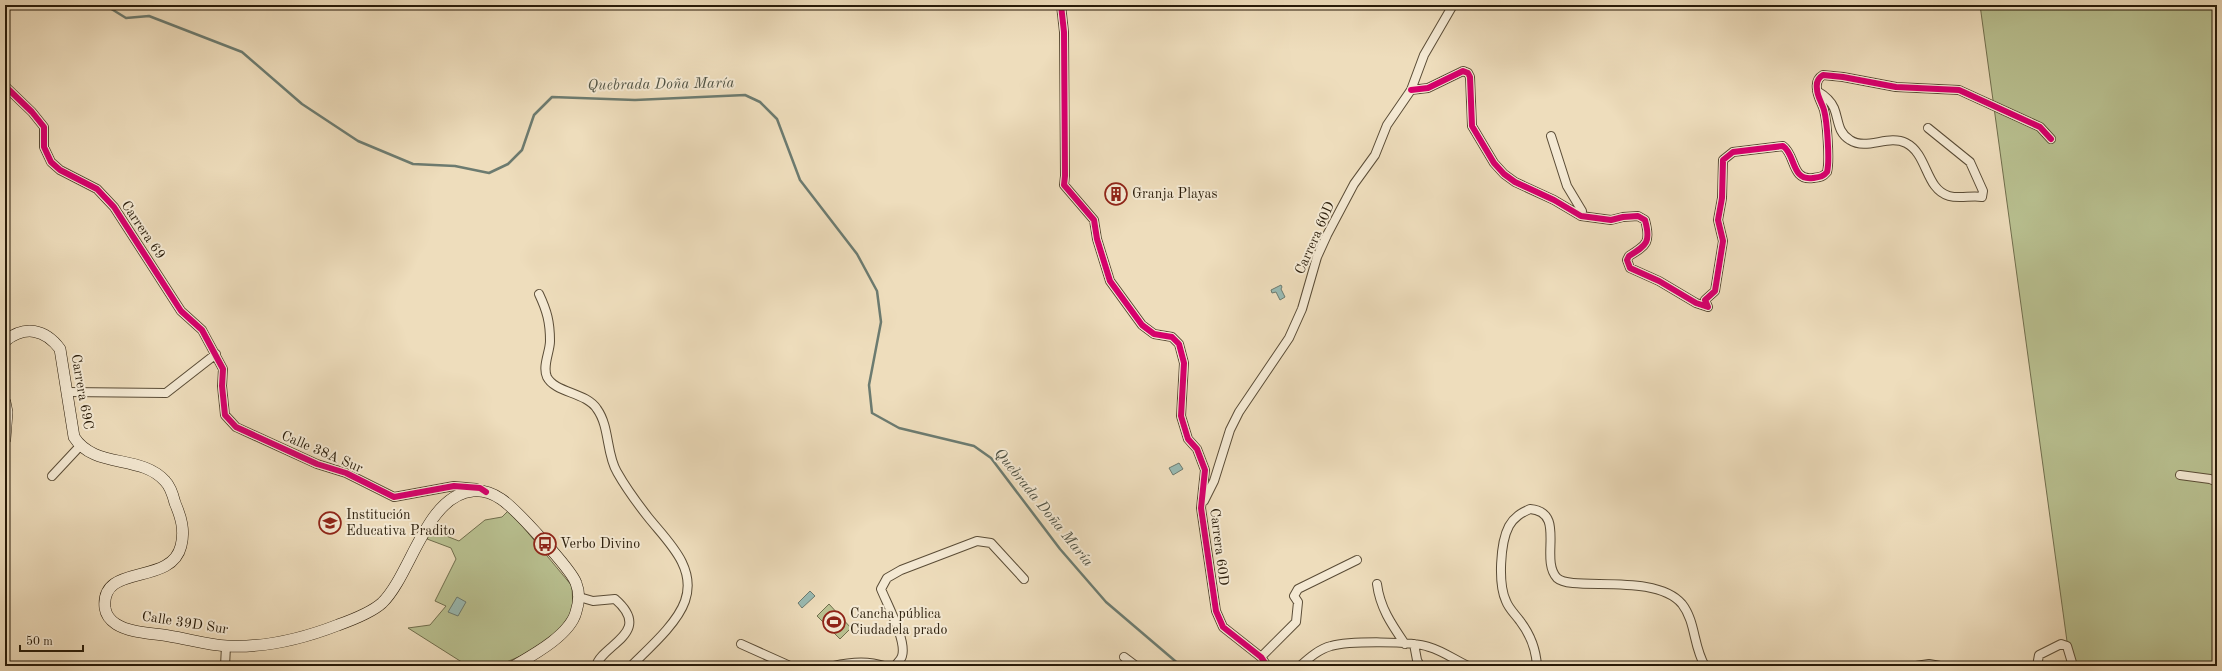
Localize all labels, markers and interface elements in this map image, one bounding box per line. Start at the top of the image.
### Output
water label: Quebrada Doña María [587,76,735,94]
building icon: Granja Playas [1103,181,1129,207]
place label: Granja Playas [1132,187,1218,201]
street label: Carrera 69 [118,198,168,262]
street label: Carrera 60D [1293,199,1337,276]
street label: Carrera 69C [68,353,96,431]
street label: Calle 38A Sur [279,429,365,476]
water label: Quebrada Doña María [991,446,1095,570]
street label: Carrera 60D [1207,507,1231,587]
place label: Institución Educativa Pradito [346,508,455,538]
school or university icon: Institución Educativa Pradito [317,510,343,536]
bus stop icon: Verbo Divino [532,531,558,557]
place label: Verbo Divino [560,537,640,551]
place label: Cancha pública Ciudadela prado [850,607,947,637]
street label: Calle 39D Sur [141,609,229,637]
sports icon: Cancha pública Ciudadela prado [821,609,847,635]
scale bar [20,627,83,653]
text: 50 m [26,635,53,648]

